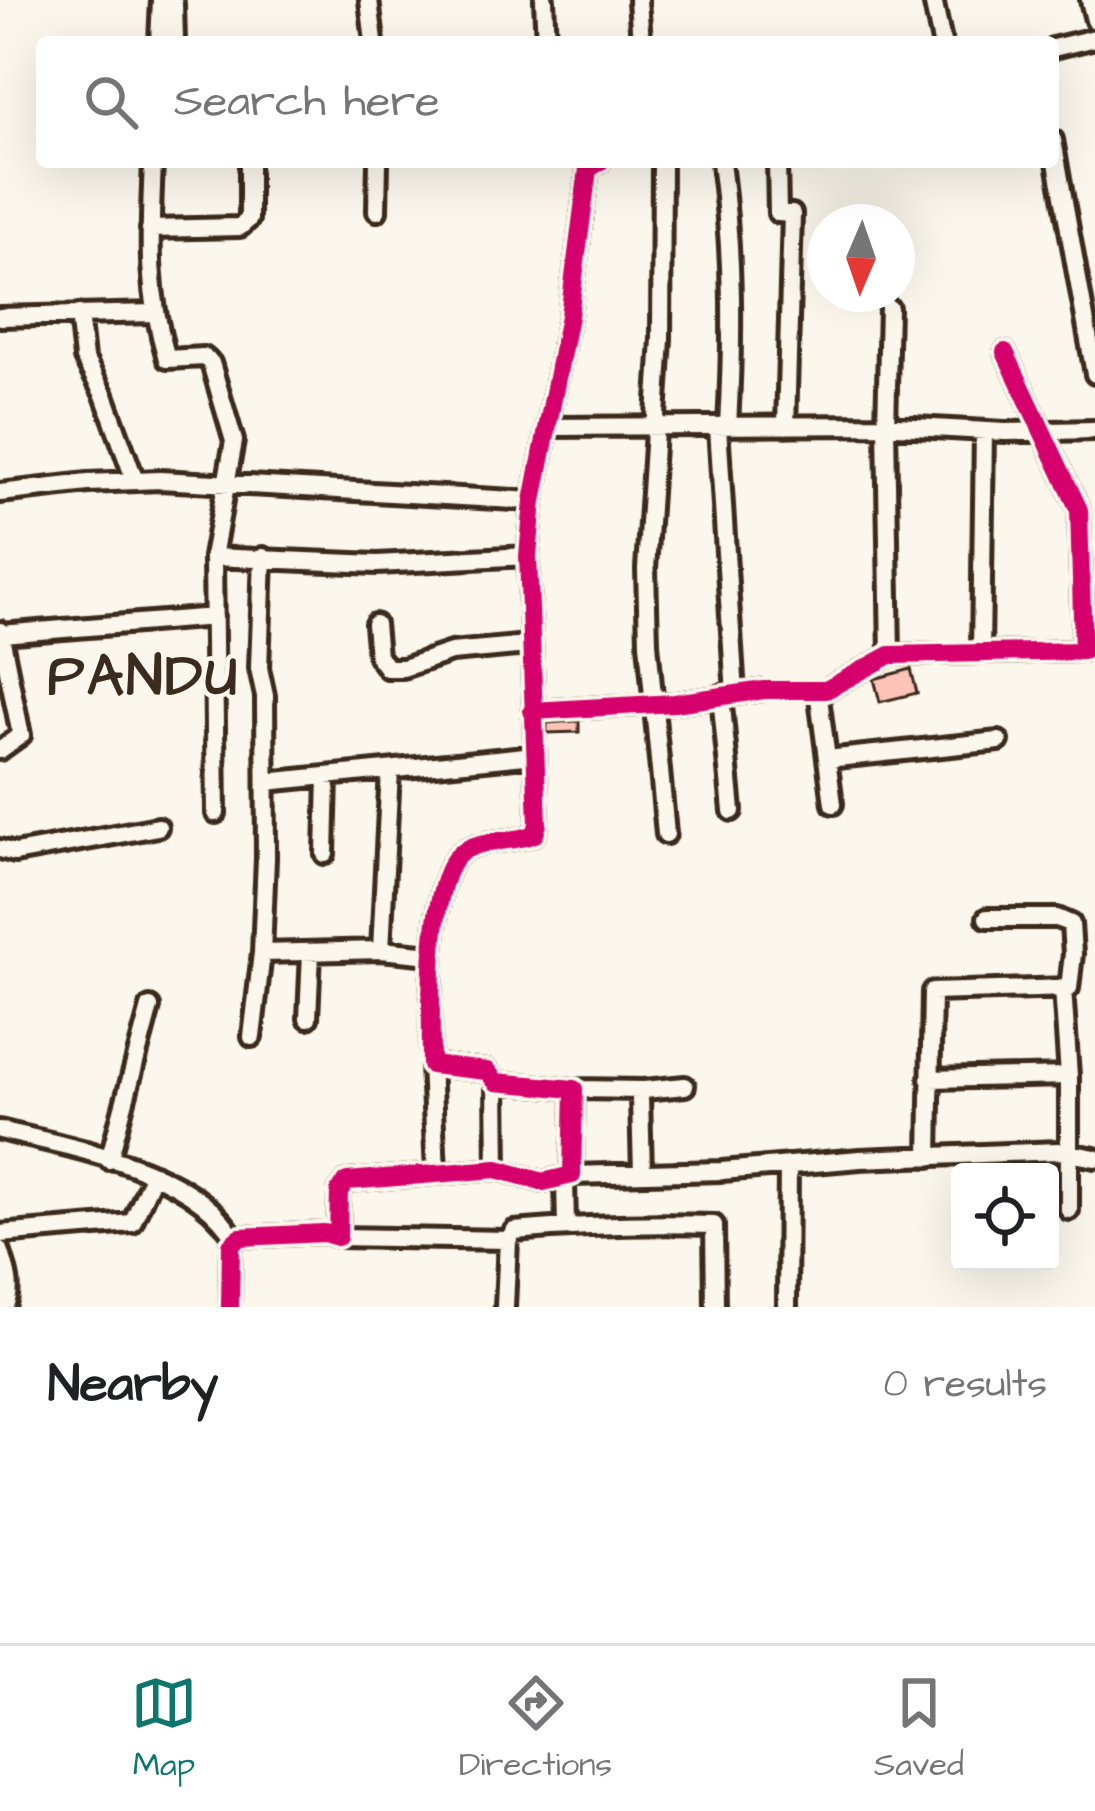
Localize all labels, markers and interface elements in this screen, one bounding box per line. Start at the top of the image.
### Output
search box [36,36,1059,168]
icon: search [78,69,144,135]
text: Search here [174,71,440,133]
north arrow [807,204,915,312]
district label: PANDU [48,638,240,717]
map controls [951,1163,1059,1271]
button: locate [951,1163,1059,1271]
text: Nearby [48,1350,218,1421]
text: 0 results [883,1358,1047,1412]
tab: Map [131,1670,197,1788]
tab: Directions [459,1670,612,1788]
tab: Saved [874,1670,964,1788]

